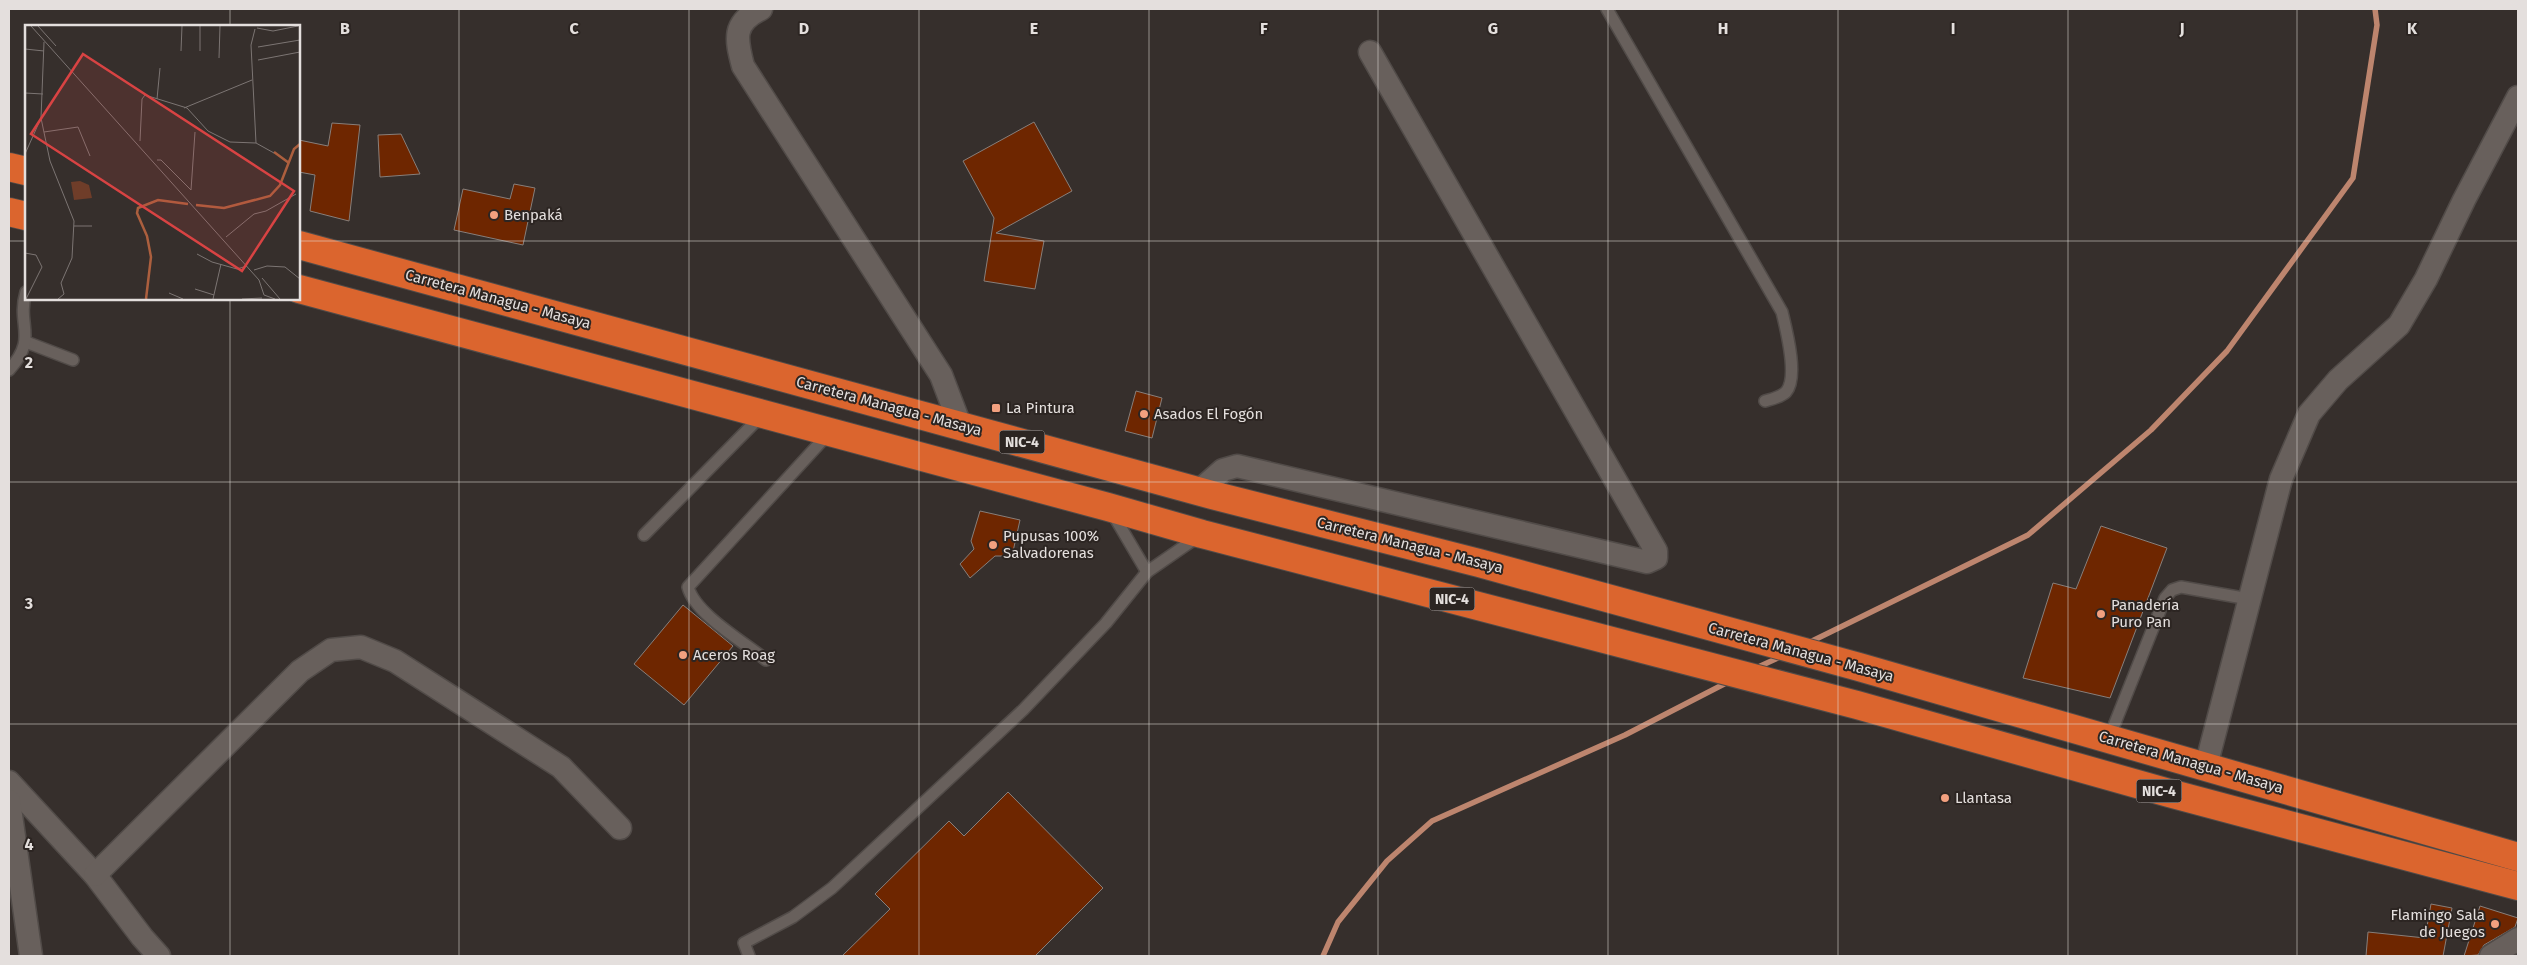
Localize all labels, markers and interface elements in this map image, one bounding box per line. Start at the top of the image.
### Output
text: B [340,19,350,38]
text: C [569,19,579,38]
text: D [799,19,809,38]
text: E [1030,19,1038,38]
text: F [1260,19,1268,38]
text: G [1488,19,1498,38]
text: H [1718,19,1728,38]
text: I [1951,19,1955,38]
text: J [2178,19,2185,38]
text: K [2407,19,2418,38]
inset map [25,25,300,300]
place label: Benpaká [504,206,563,224]
marker: Benpaká [488,209,500,221]
street label: Carretera Managua - Masaya [403,266,593,332]
text: 2 [25,353,33,372]
street label: Carretera Managua - Masaya [794,373,984,439]
place label: La Pintura [1006,399,1075,417]
marker: La Pintura [990,402,1002,414]
place label: Asados El Fogón [1154,405,1263,423]
marker: Asados El Fogón [1138,408,1150,420]
road number: NIC-4 [1000,431,1044,454]
street label: Carretera Managua - Masaya [1315,513,1505,577]
place label: Pupusas 100% Salvadorenas [1003,527,1099,562]
marker: Pupusas 100% Salvadorenas [987,539,999,551]
road number: NIC-4 [1430,588,1474,610]
text: 3 [24,594,33,613]
place label: Panadería Puro Pan [2111,596,2179,631]
marker: Panadería Puro Pan [2095,608,2107,620]
street label: Carretera Managua - Masaya [1706,619,1896,685]
place label: Aceros Roag [693,646,775,664]
marker: Aceros Roag [677,649,689,661]
street label: Carretera Managua - Masaya [2097,727,2285,797]
road number: NIC-4 [2136,779,2182,802]
place label: Llantasa [1955,789,2012,807]
marker: Llantasa [1939,792,1951,804]
text: 4 [24,835,34,854]
place label: Flamingo Sala de Juegos [2390,906,2485,941]
marker: Flamingo Sala de Juegos [2489,918,2501,930]

